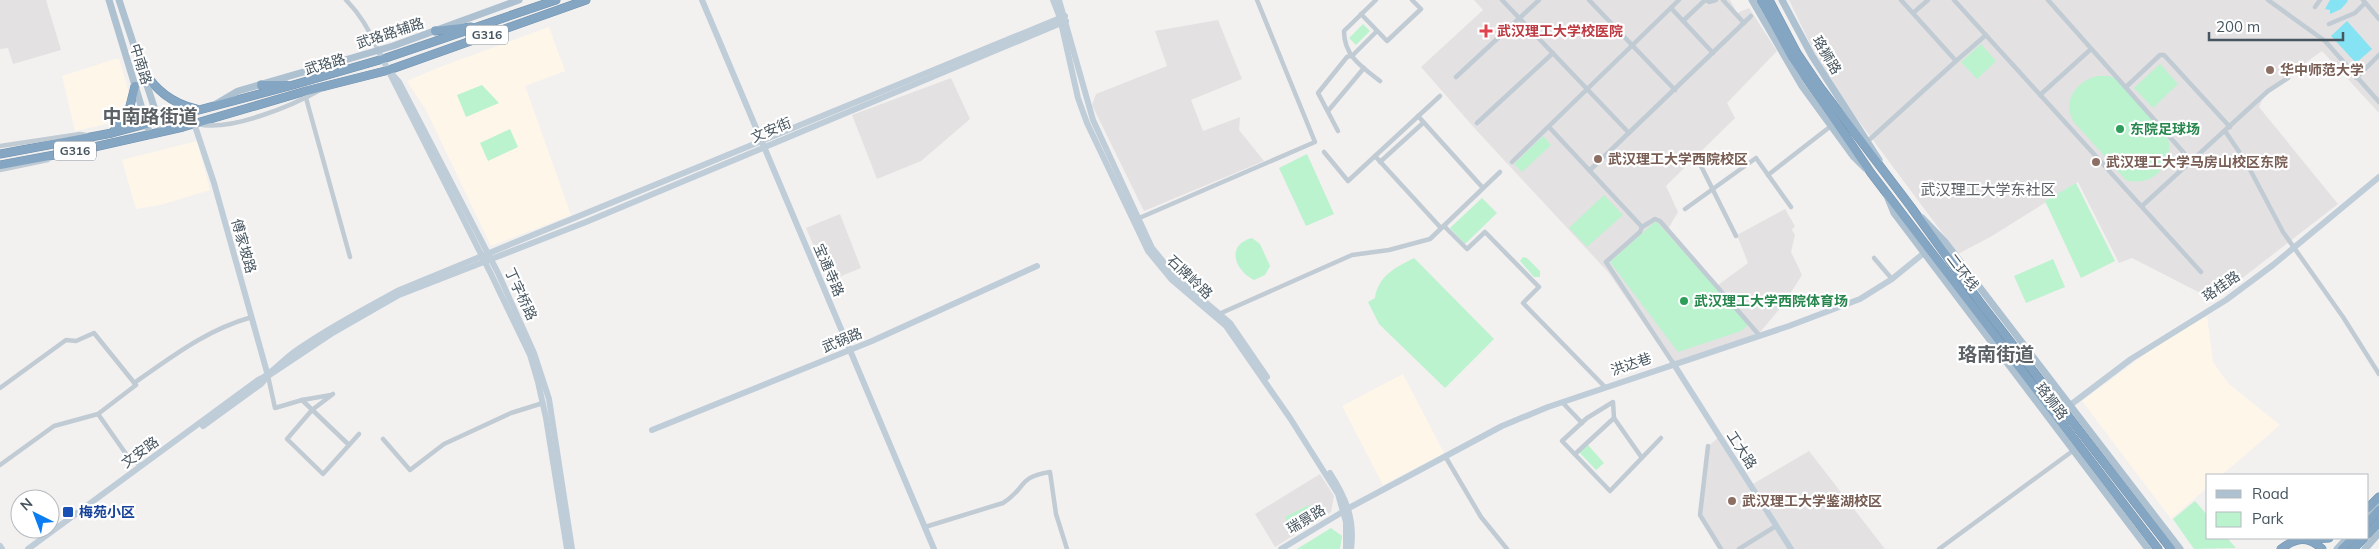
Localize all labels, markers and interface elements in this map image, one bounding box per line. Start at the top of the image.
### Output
scale bar [2209,10,2343,42]
street label: 武珞路辅路 [354,14,426,52]
text: 200 m [2216,17,2260,36]
place label: 武汉理工大学校医院 [1497,22,1623,40]
marker: 武汉理工大学校医院 [1479,24,1493,38]
road number: G316 [466,26,508,44]
street label: 珞狮路 [1808,32,1846,78]
street label: 中南路 [126,41,156,87]
street label: 武珞路 [302,50,348,78]
place label: 华中师范大学 [2280,61,2364,79]
marker: 华中师范大学 [2264,64,2276,76]
district label: 中南路街道 [102,104,198,128]
street label: 文安街 [748,114,794,146]
place label: 东院足球场 [2130,120,2200,138]
marker: 东院足球场 [2114,123,2126,135]
road number: G316 [54,142,96,160]
place label: 武汉理工大学西院校区 [1608,150,1748,168]
marker: 武汉理工大学西院校区 [1592,153,1604,165]
place label: 武汉理工大学马房山校区东院 [2106,153,2288,171]
marker: 武汉理工大学马房山校区东院 [2090,156,2102,168]
district label: 武汉理工大学东社区 [1920,180,2056,199]
street label: 傅家坡路 [228,217,260,275]
street label: 宝通寺路 [810,241,848,299]
street label: 二环线 [1943,250,1983,294]
street label: 石牌岭路 [1163,251,1217,303]
street label: 丁字桥路 [501,265,541,323]
street label: 珞桂路 [2199,267,2243,305]
place label: 武汉理工大学西院体育场 [1694,292,1848,310]
marker: 武汉理工大学西院体育场 [1678,295,1690,307]
street label: 武锅路 [819,324,865,356]
district label: 珞南街道 [1958,342,2034,366]
street label: 洪达巷 [1608,349,1654,379]
street label: 珞狮路 [2032,379,2072,423]
street label: 工大路 [1723,427,1761,473]
street label: 文安路 [118,432,162,472]
legend [2206,474,2369,539]
text: Road [2252,484,2289,503]
north arrow [10,489,60,539]
place label: 武汉理工大学鉴湖校区 [1742,492,1882,510]
text: N [16,494,36,515]
marker: 武汉理工大学鉴湖校区 [1726,495,1738,507]
street label: 瑞景路 [1283,500,1329,538]
place label: 梅苑小区 [79,503,135,521]
marker: 梅苑小区 [61,505,75,519]
text: Park [2252,509,2284,528]

